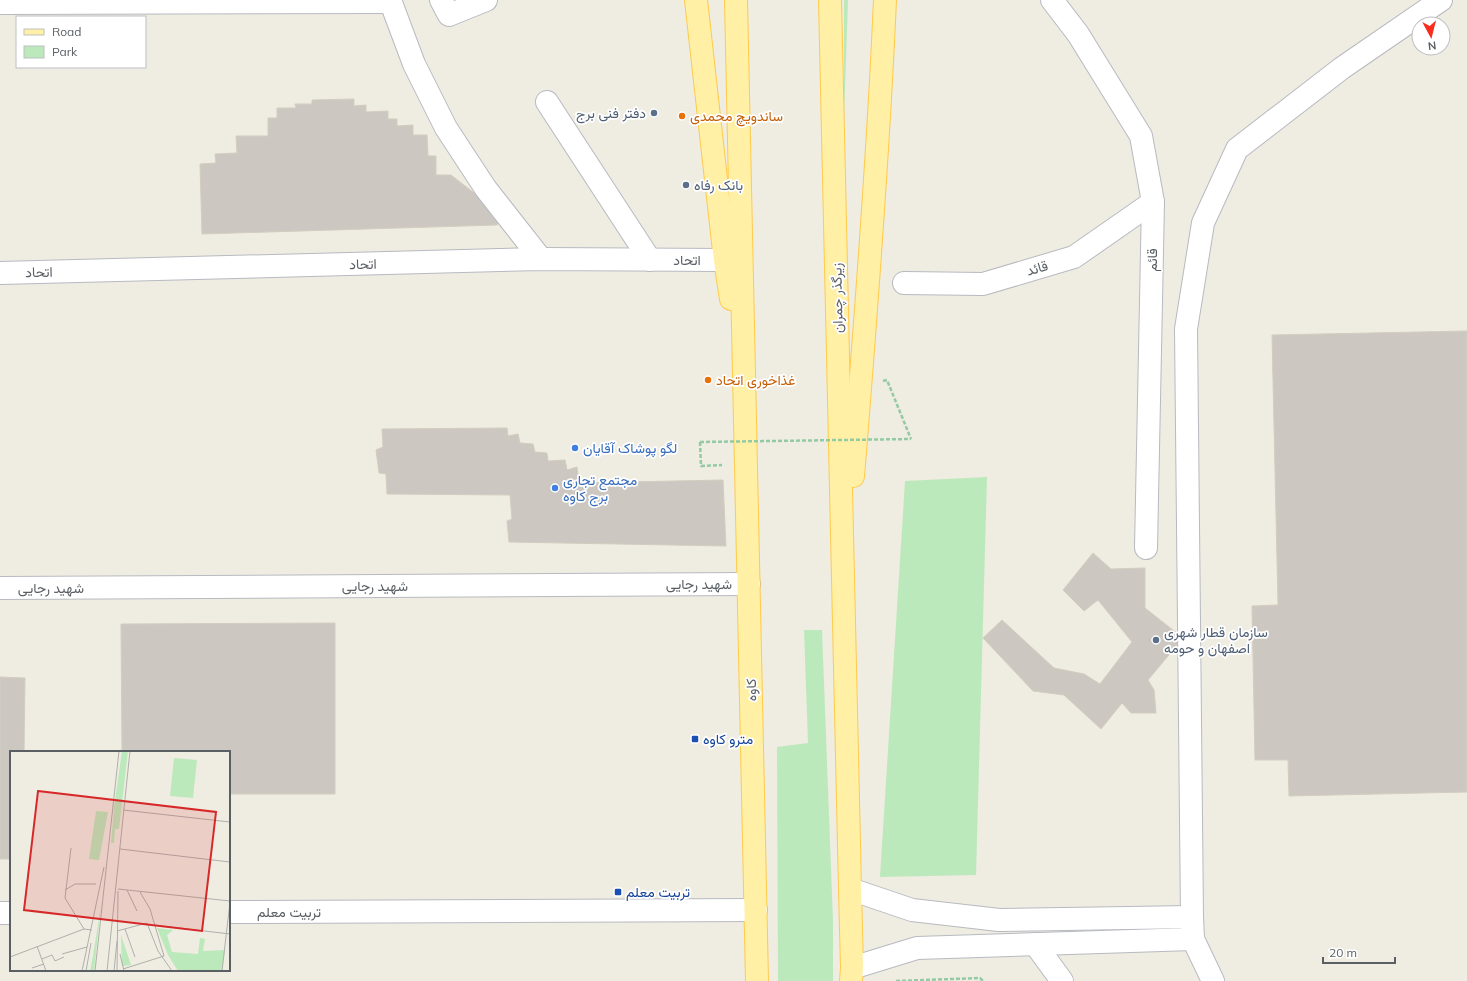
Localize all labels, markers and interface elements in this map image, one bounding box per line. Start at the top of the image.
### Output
legend [16,16,146,68]
north arrow [1411,16,1451,56]
text: Road [52,24,81,39]
text: N [1427,38,1437,53]
text: Park [52,44,78,59]
place label: دفتر فنی برج [576,104,646,124]
place label: ساندویچ محمدی [690,107,783,127]
marker: دفتر فنی برج [649,108,659,118]
marker: ساندویچ محمدی [677,111,687,121]
place label: بانک رفاه [694,176,743,194]
marker: بانک رفاه [681,180,691,190]
street label: قائم [1143,248,1161,272]
street label: اتحاد [673,251,701,269]
street label: اتحاد [349,255,377,273]
street label: قائد [1024,256,1050,280]
street label: زیرگذر چمران [827,262,848,333]
street label: اتحاد [25,263,53,281]
place label: غذاخوری اتحاد [716,371,795,389]
marker: غذاخوری اتحاد [703,375,713,385]
place label: لگو پوشاک آقایان [583,439,677,458]
marker: لگو پوشاک آقایان [570,443,580,453]
place label: مجتمع تجاری برج کاوه [563,471,637,507]
marker: مجتمع تجاری برج کاوه [550,483,560,493]
street label: شهید رجایی [666,575,732,593]
street label: شهید رجایی [342,577,408,595]
street label: شهید رجایی [18,579,84,597]
place label: سازمان قطار شهری اصفهان و حومه [1164,623,1268,657]
marker: سازمان قطار شهری اصفهان و حومه [1151,635,1161,645]
street label: کاوه [742,679,760,701]
place label: مترو کاوه [703,730,753,748]
marker: مترو کاوه [690,734,700,744]
inset map [10,751,230,971]
place label: تربیت معلم [626,883,690,901]
marker: تربیت معلم [613,887,623,897]
street label: تربیت معلم [257,903,321,921]
scale bar [1323,939,1395,965]
text: 20 m [1329,945,1357,960]

